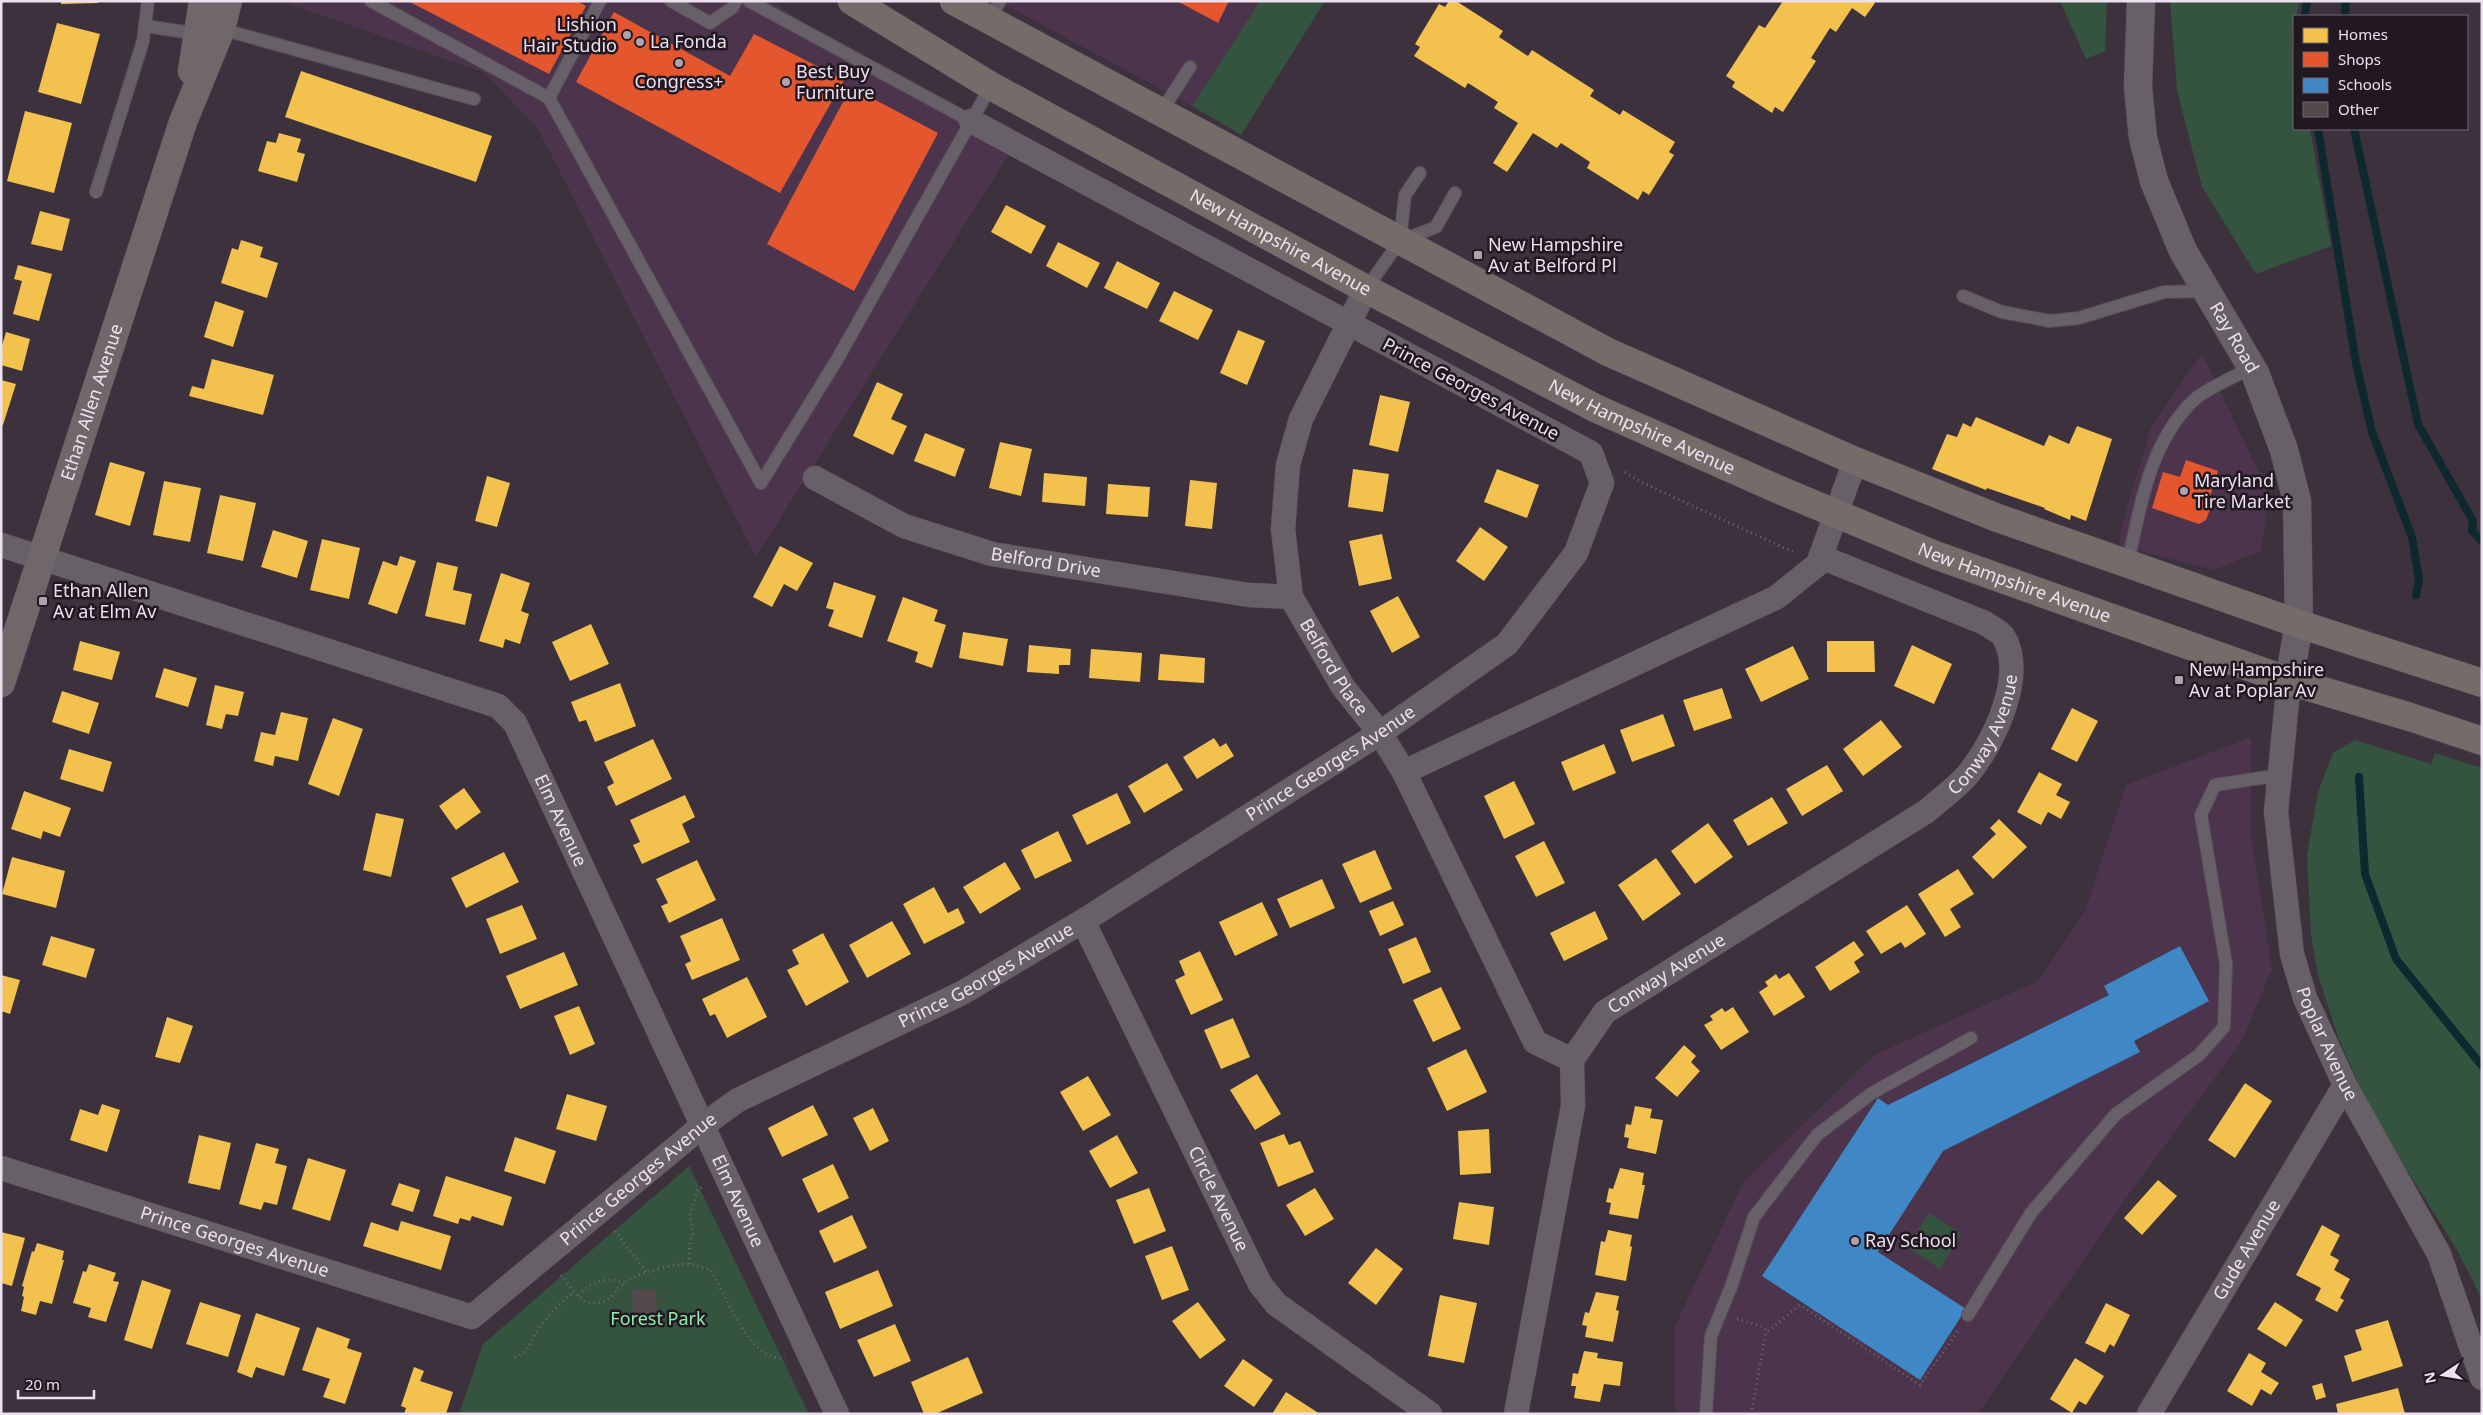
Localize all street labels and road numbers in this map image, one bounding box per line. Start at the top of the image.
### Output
street label: New Hampshire Avenue [1186,183,1376,301]
street label: Ray Road [2205,297,2265,377]
street label: Ethan Allen Avenue [54,321,128,484]
street label: Prince Georges Avenue [1379,331,1564,445]
street label: New Hampshire Avenue [1545,373,1739,480]
street label: New Hampshire Avenue [1915,536,2114,628]
street label: Belford Drive [989,541,1103,582]
street label: Belford Place [1295,614,1374,720]
street label: Conway Avenue [1942,673,2022,800]
street label: Prince Georges Avenue [1241,699,1419,826]
street label: Elm Avenue [529,770,593,870]
street label: Prince Georges Avenue [894,916,1077,1033]
street label: Conway Avenue [1602,927,1730,1019]
street label: Poplar Avenue [2291,984,2364,1105]
street label: Prince Georges Avenue [554,1106,721,1250]
street label: Circle Avenue [1183,1142,1255,1255]
street label: Elm Avenue [707,1151,771,1251]
street label: Gude Avenue [2207,1195,2285,1304]
street label: Prince Georges Avenue [137,1200,332,1282]

